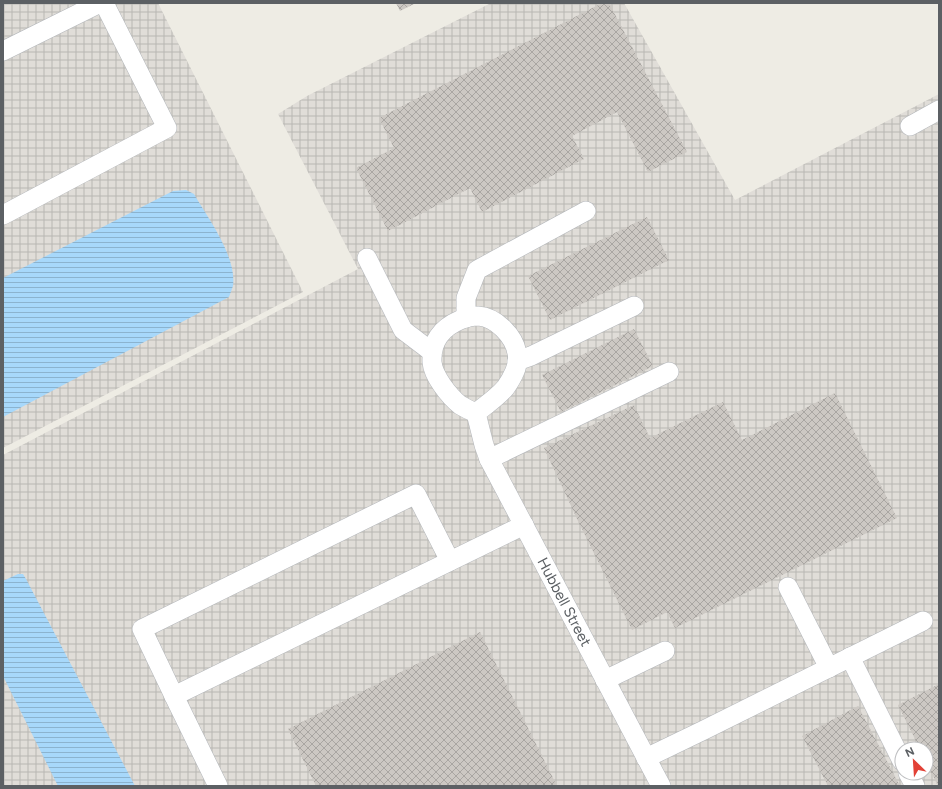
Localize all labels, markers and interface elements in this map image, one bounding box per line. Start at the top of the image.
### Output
street label: Hubbell Street [533,554,595,650]
north arrow [894,741,934,781]
text: N [903,745,917,760]

